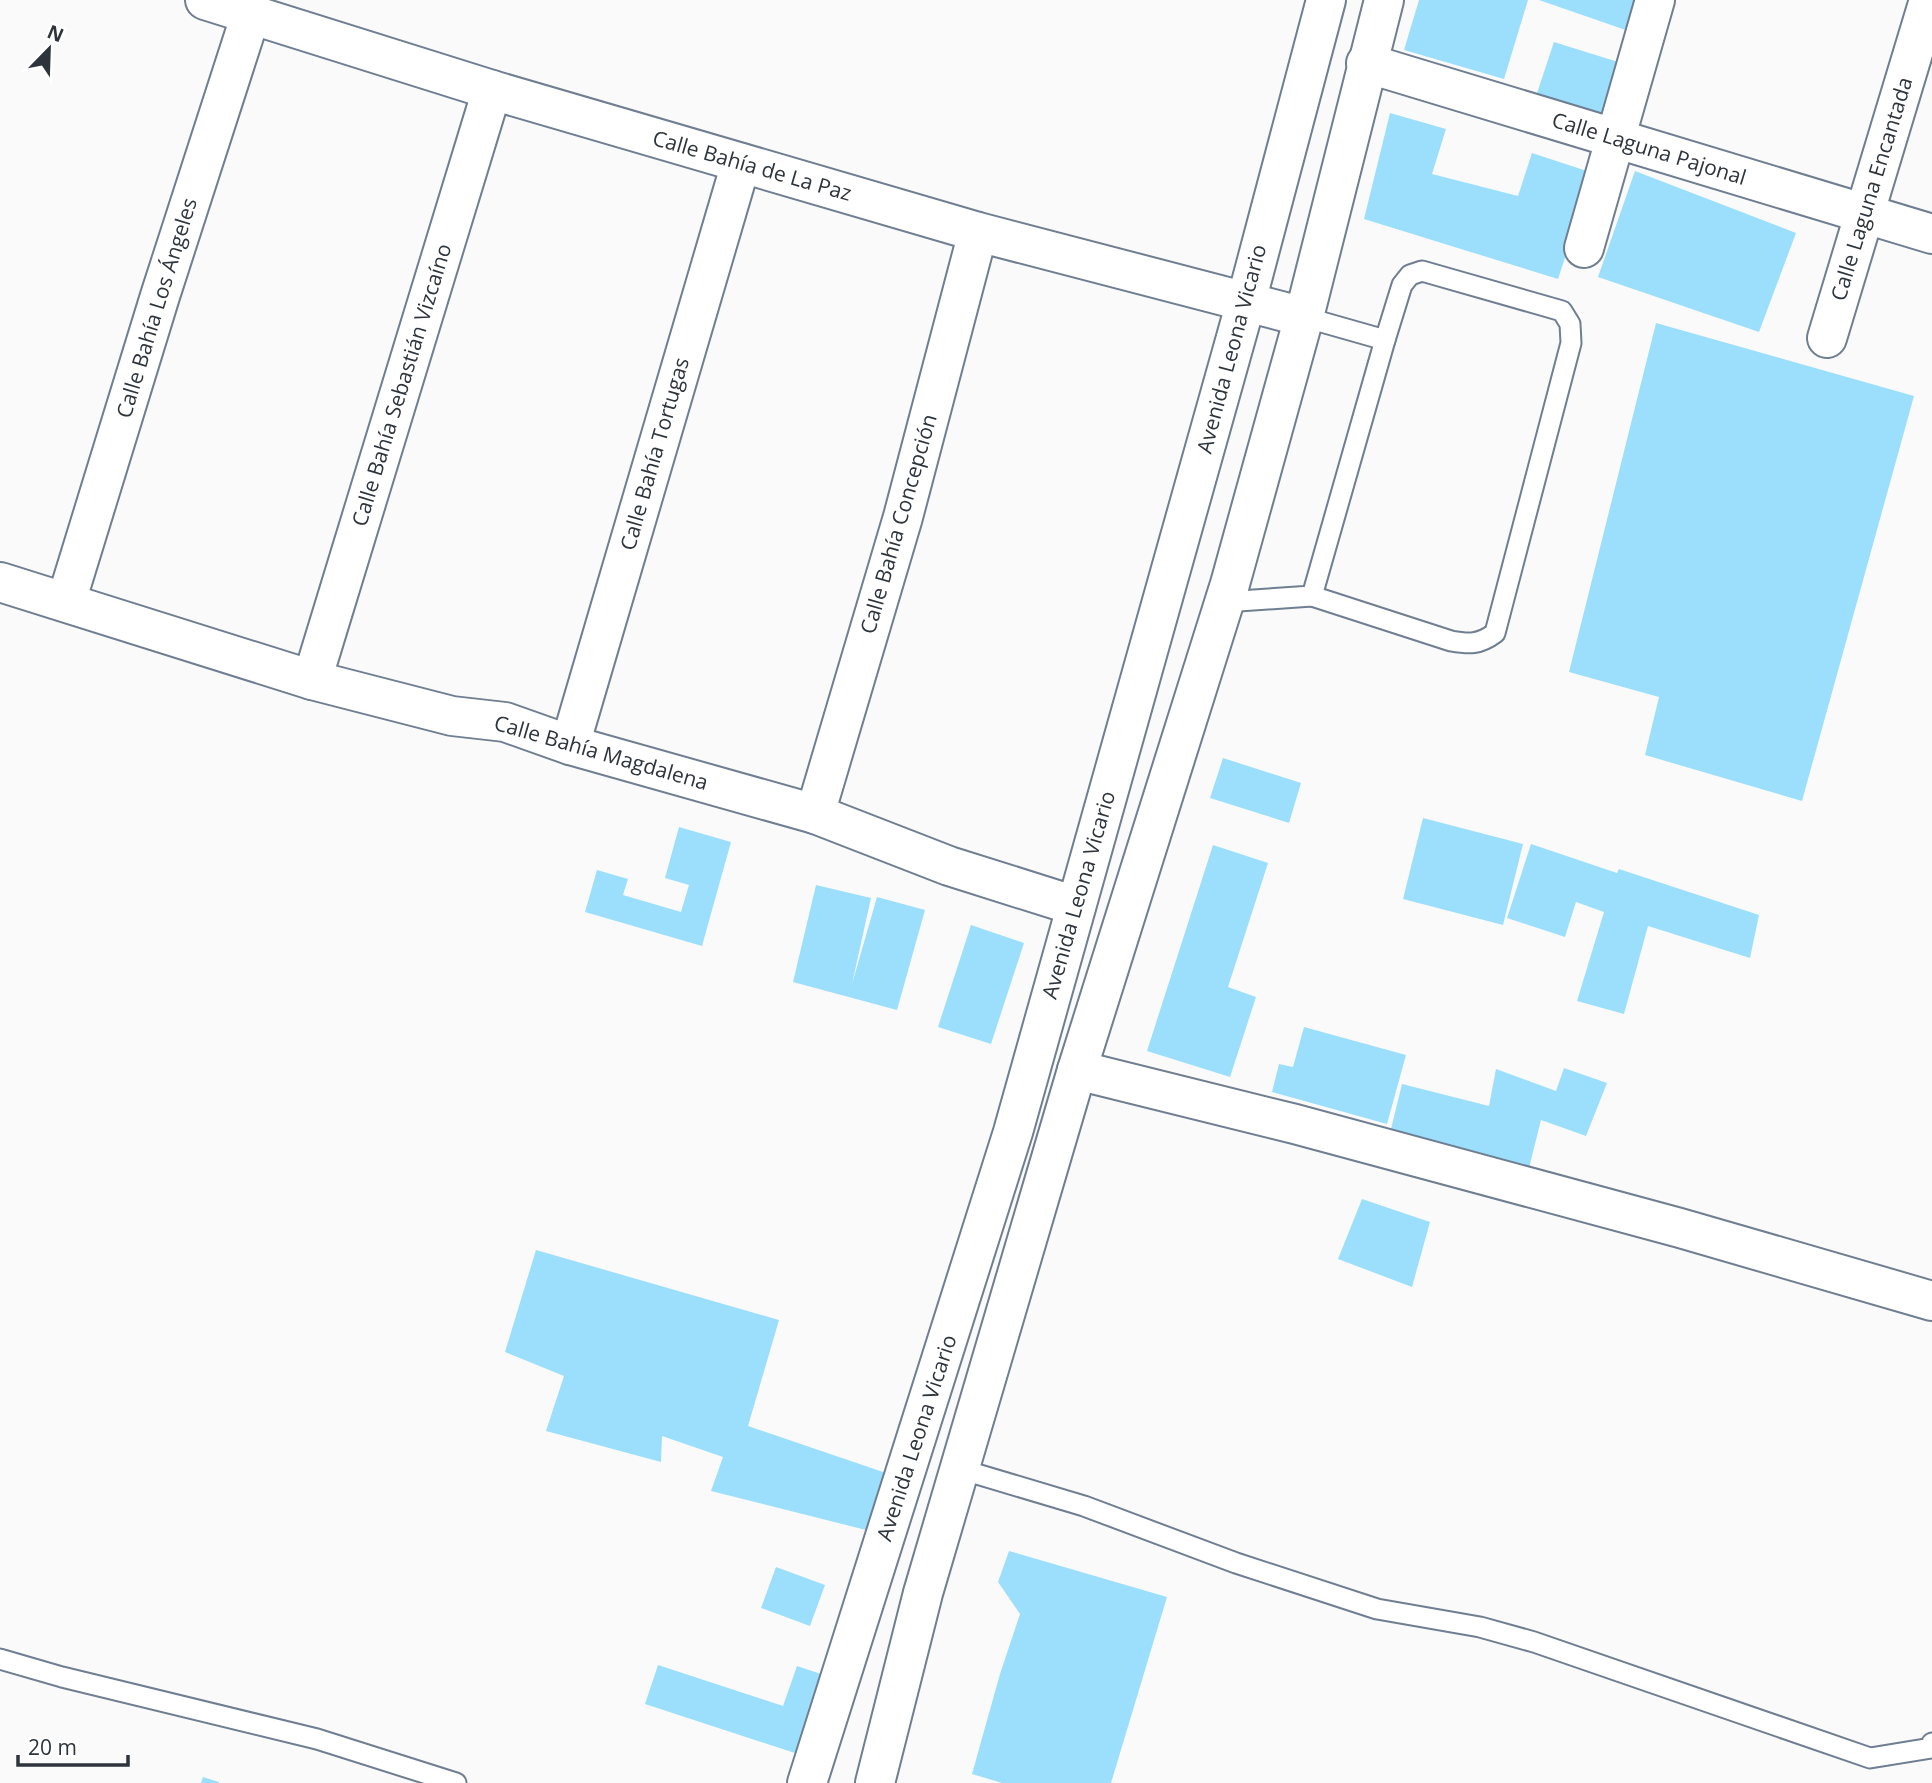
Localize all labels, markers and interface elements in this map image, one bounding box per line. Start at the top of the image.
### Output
north arrow [14,14,84,84]
text: N [43,18,68,48]
street label: Calle Laguna Encantada [1824,73,1918,304]
street label: Calle Laguna Pajonal [1549,105,1750,191]
street label: Calle Bahía de La Paz [650,123,855,207]
street label: Calle Bahía Los Ángeles [109,194,203,421]
street label: Calle Bahía Sebastián Vizcaíno [345,240,457,529]
street label: Avenida Leona Vicario [1190,241,1272,456]
street label: Calle Bahía Tortugas [613,354,695,553]
street label: Calle Bahía Concepción [853,410,943,637]
street label: Calle Bahía Magdalena [491,708,712,796]
street label: Avenida Leona Vicario [1035,787,1121,1002]
street label: Avenida Leona Vicario [869,1331,963,1544]
scale bar [18,1724,128,1768]
text: 20 m [28,1733,77,1761]

